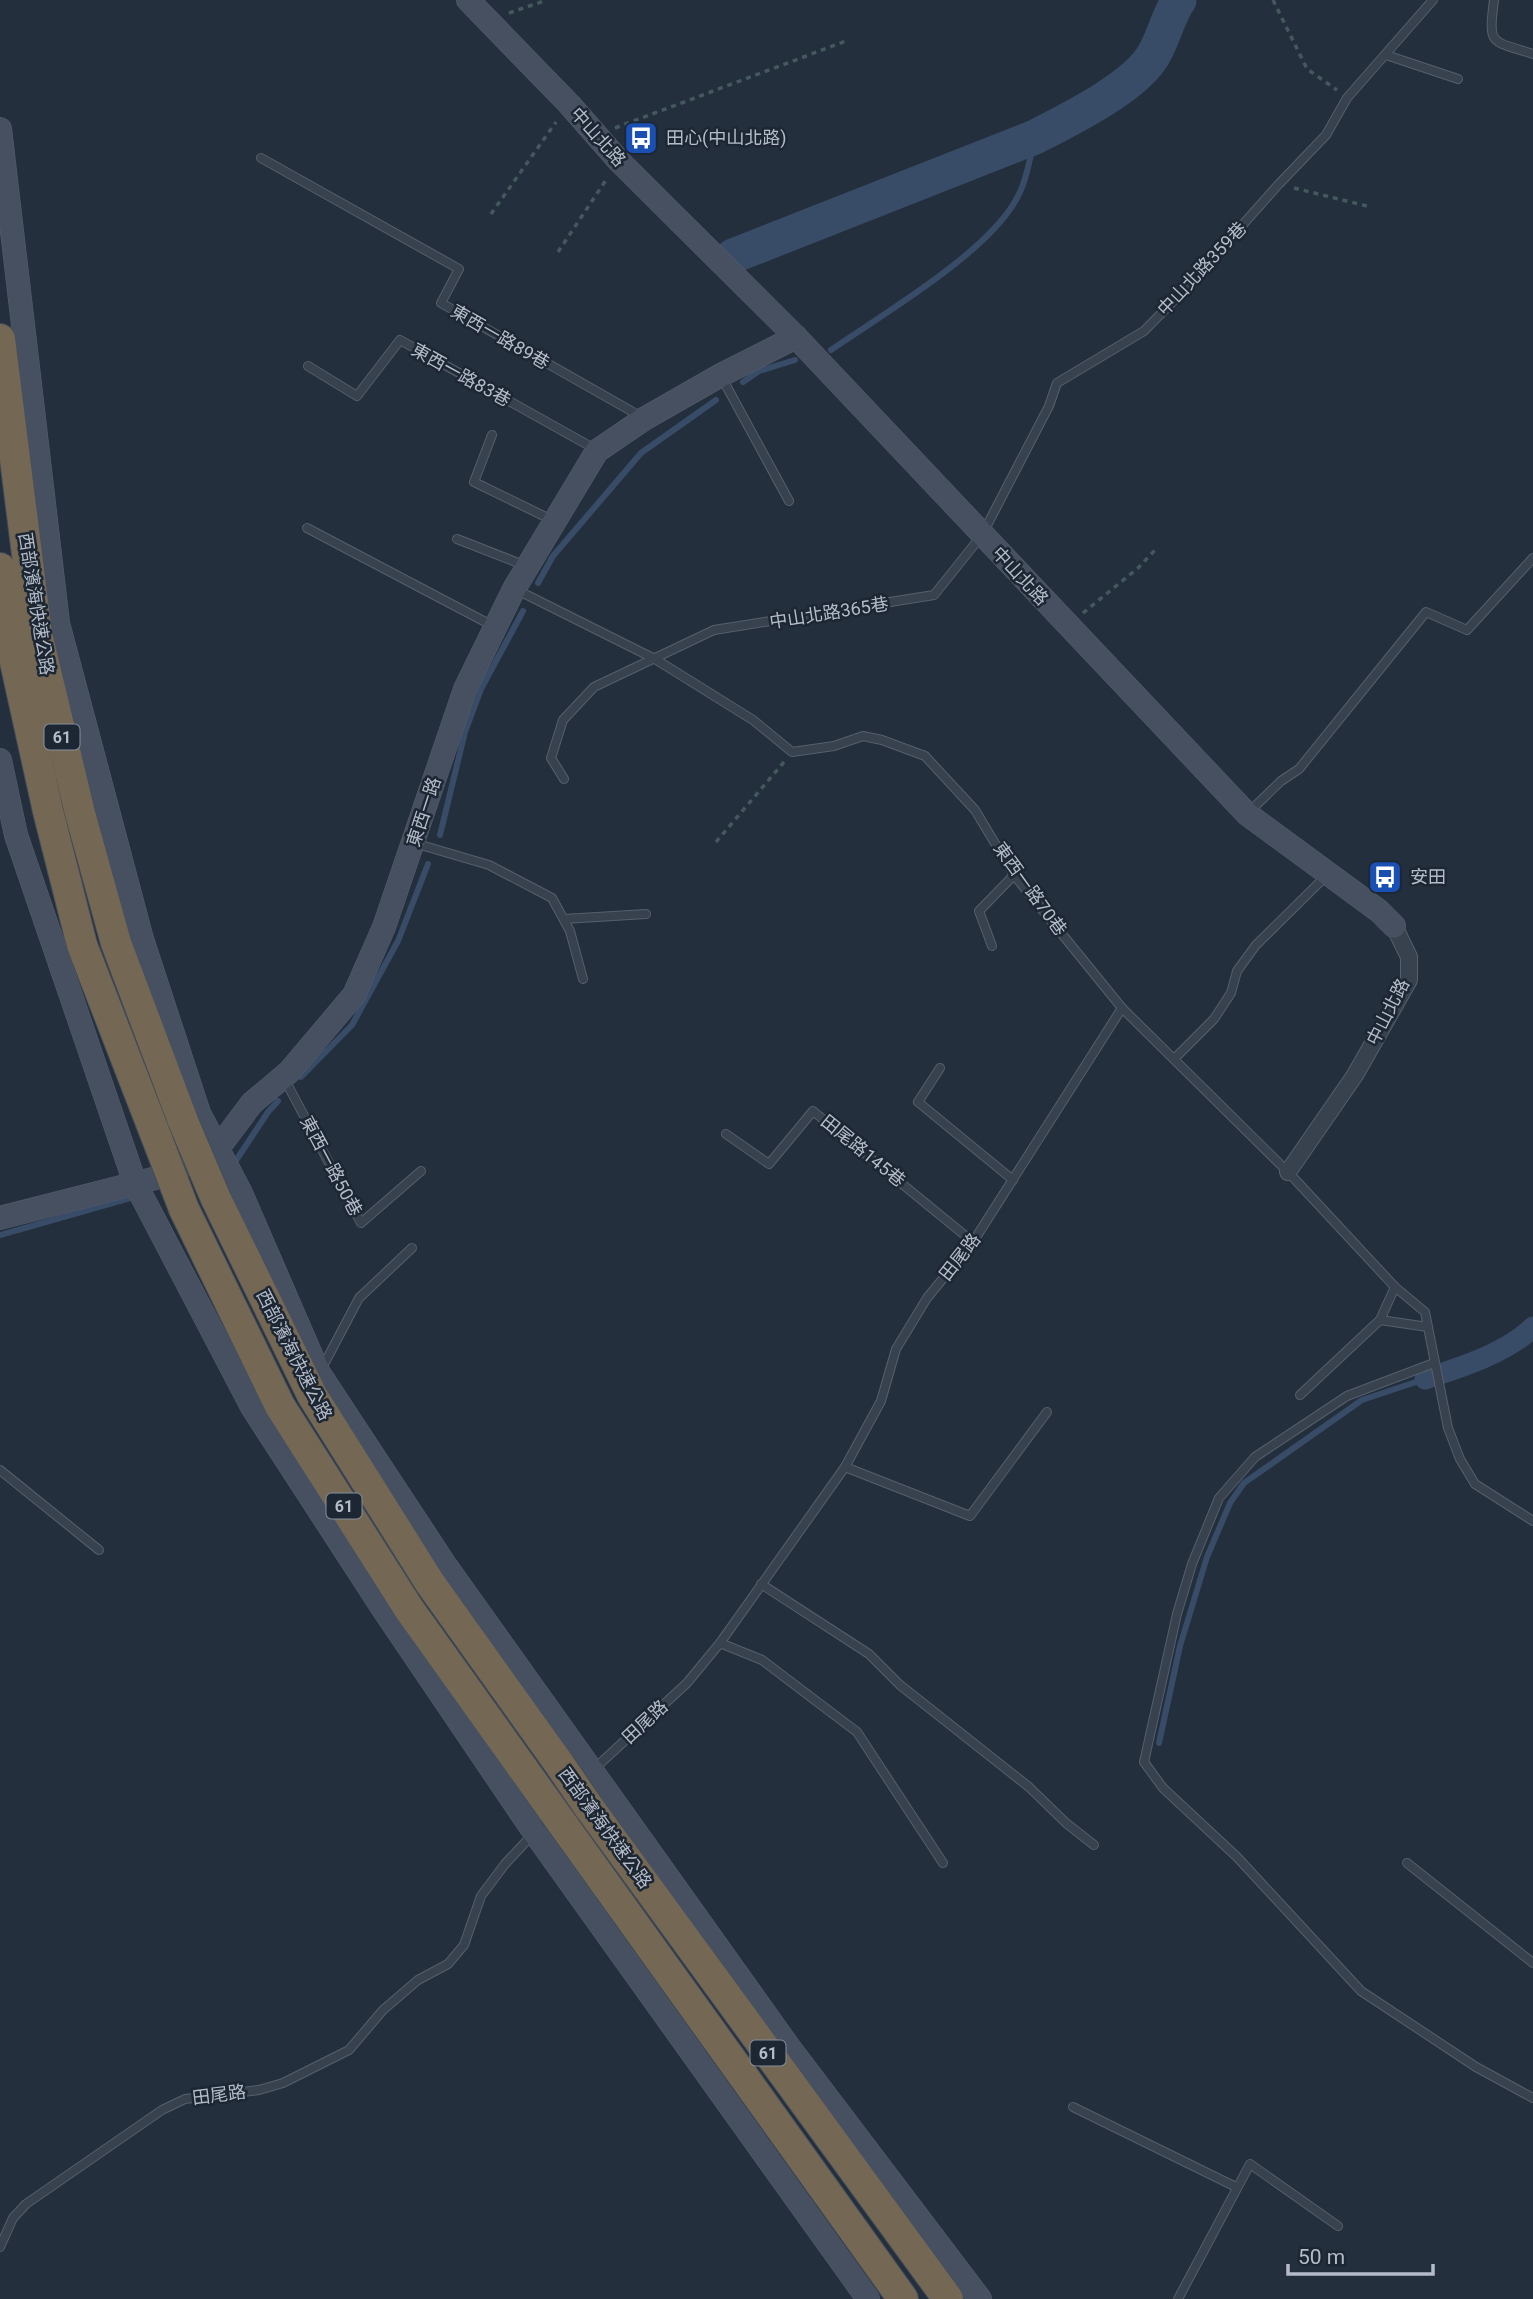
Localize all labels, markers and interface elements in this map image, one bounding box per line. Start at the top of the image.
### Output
street label: 中山北路 [566,103,630,170]
bus stop icon: 田心(中山北路) [622,119,660,157]
place label: 田心(中山北路) [666,127,786,149]
street label: 中山北路359巷 [1153,217,1250,320]
street label: 東西一路89巷 [447,300,553,373]
street label: 東西一路83巷 [408,339,515,410]
street label: 西部濱海快速公路 [15,531,58,677]
street label: 中山北路 [988,542,1053,609]
street label: 中山北路365巷 [768,593,890,632]
road number: 61 [44,724,80,750]
street label: 東西一路 [402,774,445,849]
street label: 東西一路70巷 [990,838,1071,939]
bus stop icon: 安田 [1366,858,1404,896]
place label: 安田 [1410,866,1446,887]
street label: 中山北路 [1362,975,1413,1049]
street label: 田尾路145巷 [817,1110,910,1191]
street label: 東西一路50巷 [296,1112,367,1219]
street label: 田尾路 [935,1229,985,1284]
street label: 西部濱海快速公路 [252,1286,336,1424]
road number: 61 [326,1494,362,1518]
street label: 田尾路 [618,1696,672,1748]
street label: 西部濱海快速公路 [555,1763,656,1892]
road number: 61 [750,2040,786,2066]
street label: 田尾路 [191,2081,247,2108]
scale bar [1288,2232,1433,2276]
text: 50 m [1298,2245,1345,2269]

